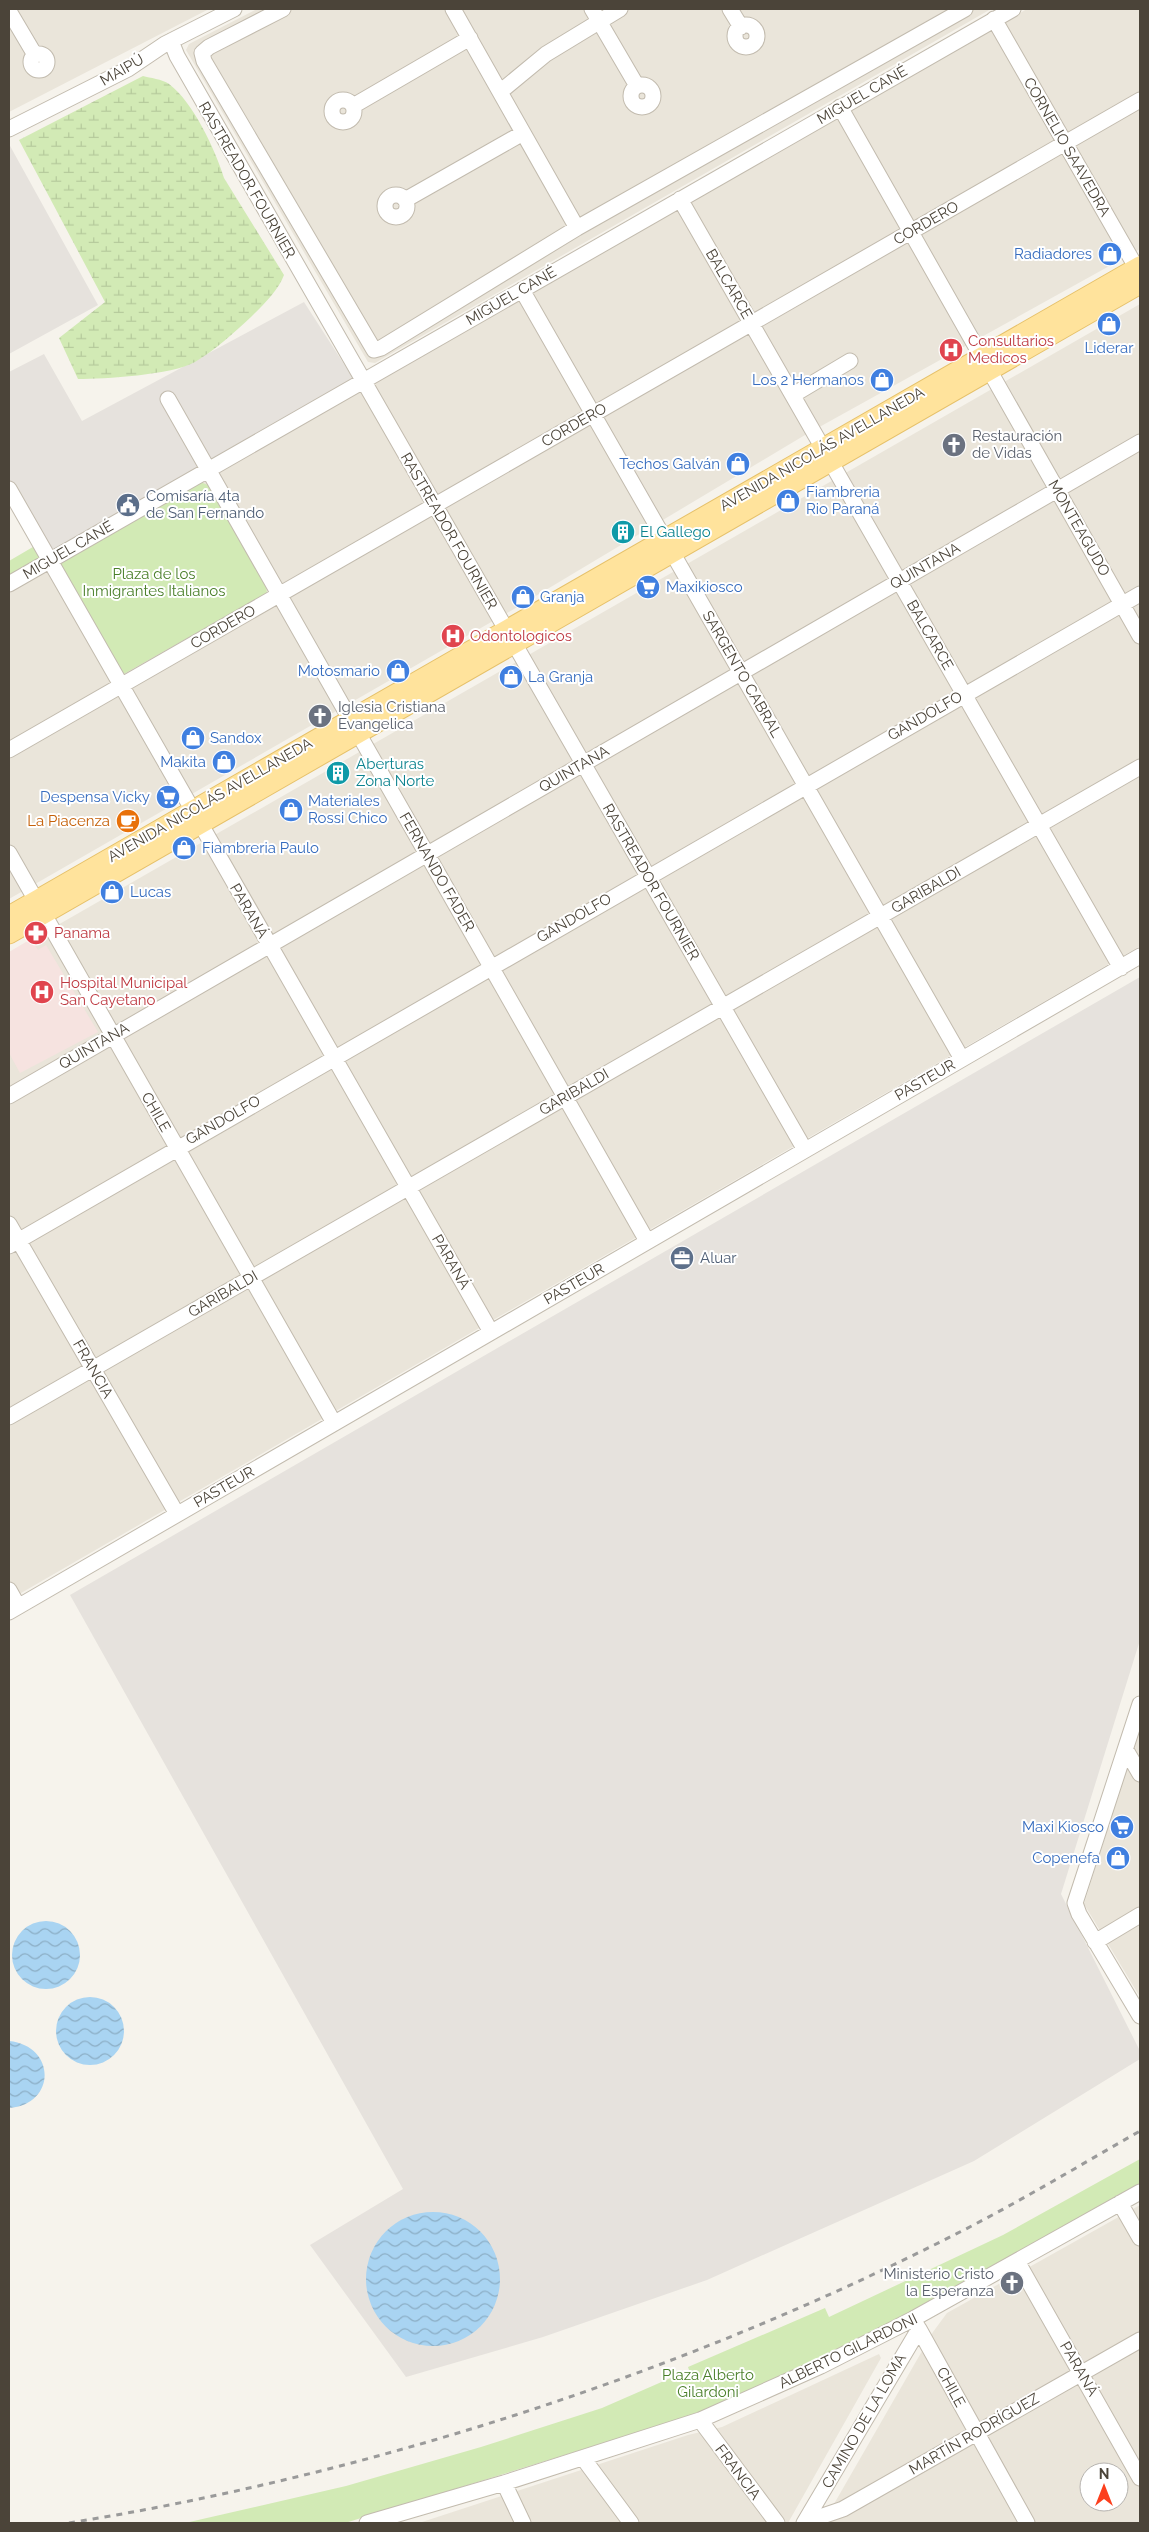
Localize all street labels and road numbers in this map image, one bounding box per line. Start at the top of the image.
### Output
street label: MAIPÚ [97,50,147,90]
street label: MIGUEL CANÉ [814,62,910,128]
street label: CORNELIO SAAVEDRA [1020,74,1114,220]
street label: RASTREADOR FOURNIER [195,98,299,262]
street label: CORDERO [890,197,962,249]
street label: BALCARCE [702,246,756,322]
street label: MIGUEL CANÉ [463,263,559,329]
street label: AVENIDA NICOLÁS AVELLANEDA [717,383,927,515]
street label: CORDERO [538,399,610,451]
street label: RASTREADOR FOURNIER [397,449,501,613]
street label: MONTEAGUDO [1044,477,1114,579]
street label: MIGUEL CANÉ [20,517,116,583]
street label: QUINTANA [887,539,963,593]
street label: BALCARCE [903,597,957,673]
street label: CORDERO [187,601,259,653]
street label: SARGENTO CABRAL [698,608,786,741]
street label: GANDOLFO [885,687,965,745]
street label: AVENIDA NICOLÁS AVELLANEDA [105,734,315,866]
street label: QUINTANA [536,742,612,796]
street label: RASTREADOR FOURNIER [599,800,703,964]
street label: FERNANDO FADER [396,809,479,935]
street label: GARIBALDI [888,863,964,917]
street label: PARANÁ [226,880,272,942]
street label: GANDOLFO [534,889,614,947]
street label: QUINTANA [56,1019,132,1073]
street label: PASTEUR [891,1055,959,1105]
street label: GARIBALDI [536,1065,612,1119]
street label: CHILE [137,1089,175,1135]
street label: GANDOLFO [183,1091,263,1149]
street label: PARANÁ [428,1231,474,1293]
street label: PASTEUR [540,1259,608,1309]
street label: GARIBALDI [185,1267,261,1321]
street label: FRANCIA [69,1337,117,1401]
street label: PASTEUR [190,1462,258,1512]
street label: ALBERTO GILARDONI [776,2310,920,2392]
street label: PARANÁ [1056,2338,1102,2400]
street label: CAMINO DE LA LOMA [818,2350,910,2492]
street label: CHILE [933,2364,969,2410]
street label: MARTÍN RODRÍGUEZ [906,2389,1042,2479]
street label: FRANCIA [711,2441,765,2503]

